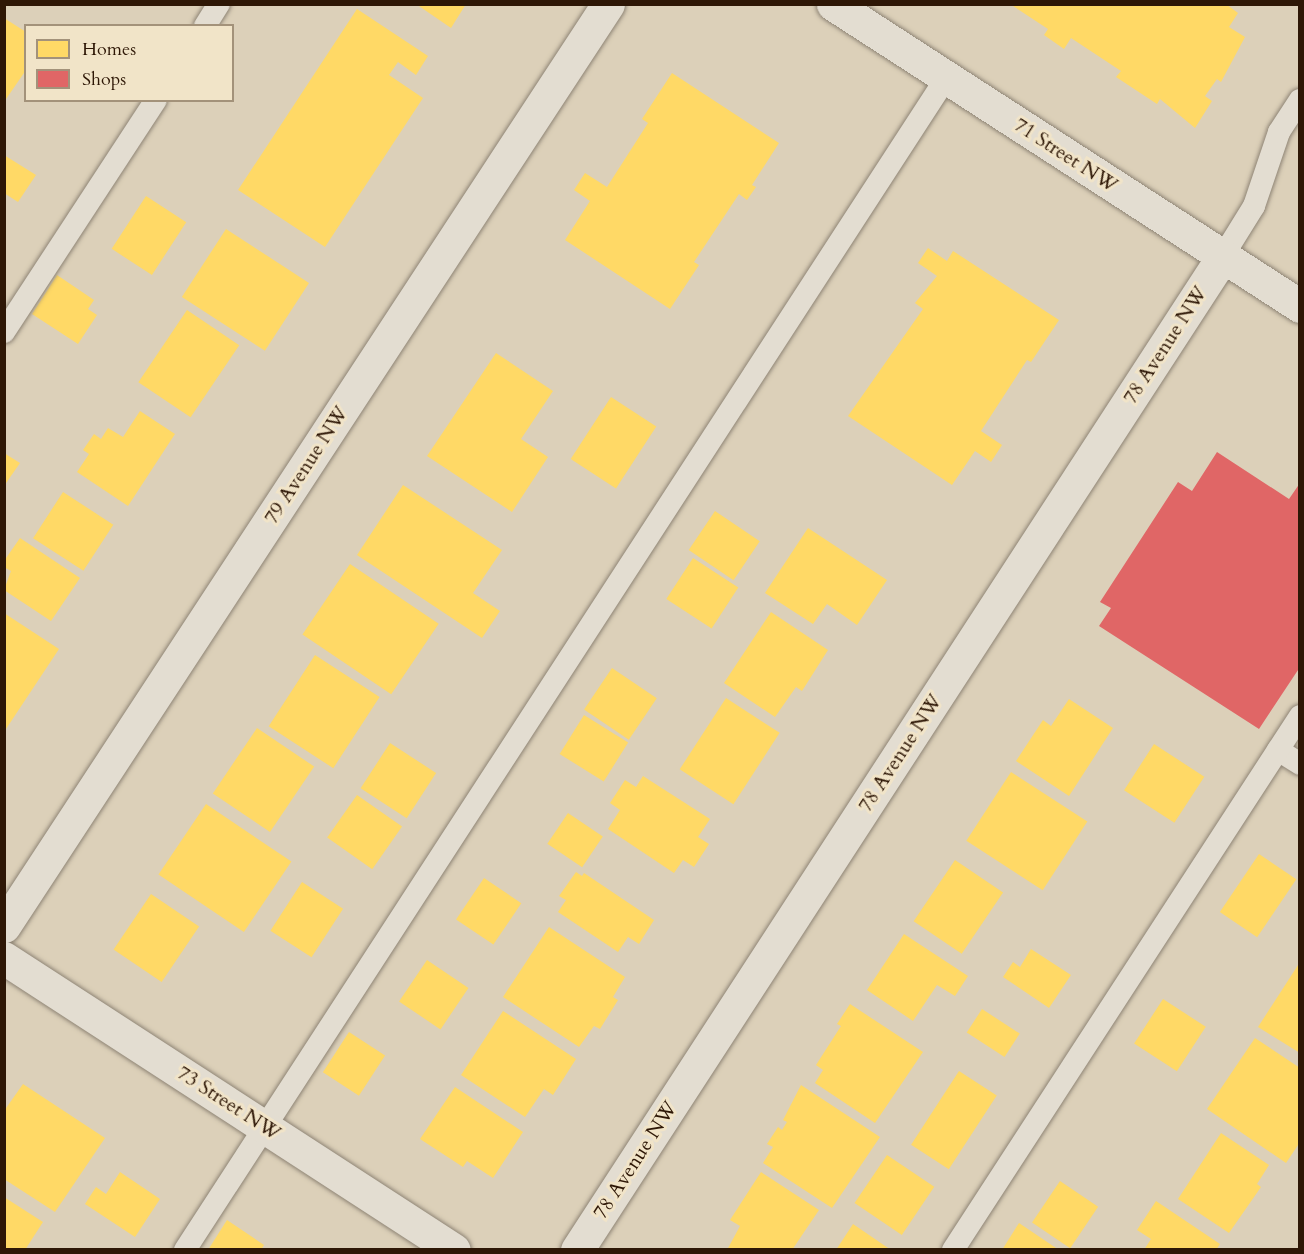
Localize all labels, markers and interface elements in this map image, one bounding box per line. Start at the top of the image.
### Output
legend [24,24,234,102]
text: Homes [82,37,136,62]
text: Shops [82,67,126,92]
street label: 71 Street NW [1010,113,1122,197]
street label: 78 Avenue NW [1118,282,1212,408]
street label: 79 Avenue NW [259,402,353,528]
street label: 78 Avenue NW [853,690,947,816]
street label: 73 Street NW [173,1061,285,1145]
street label: 78 Avenue NW [588,1097,682,1223]

